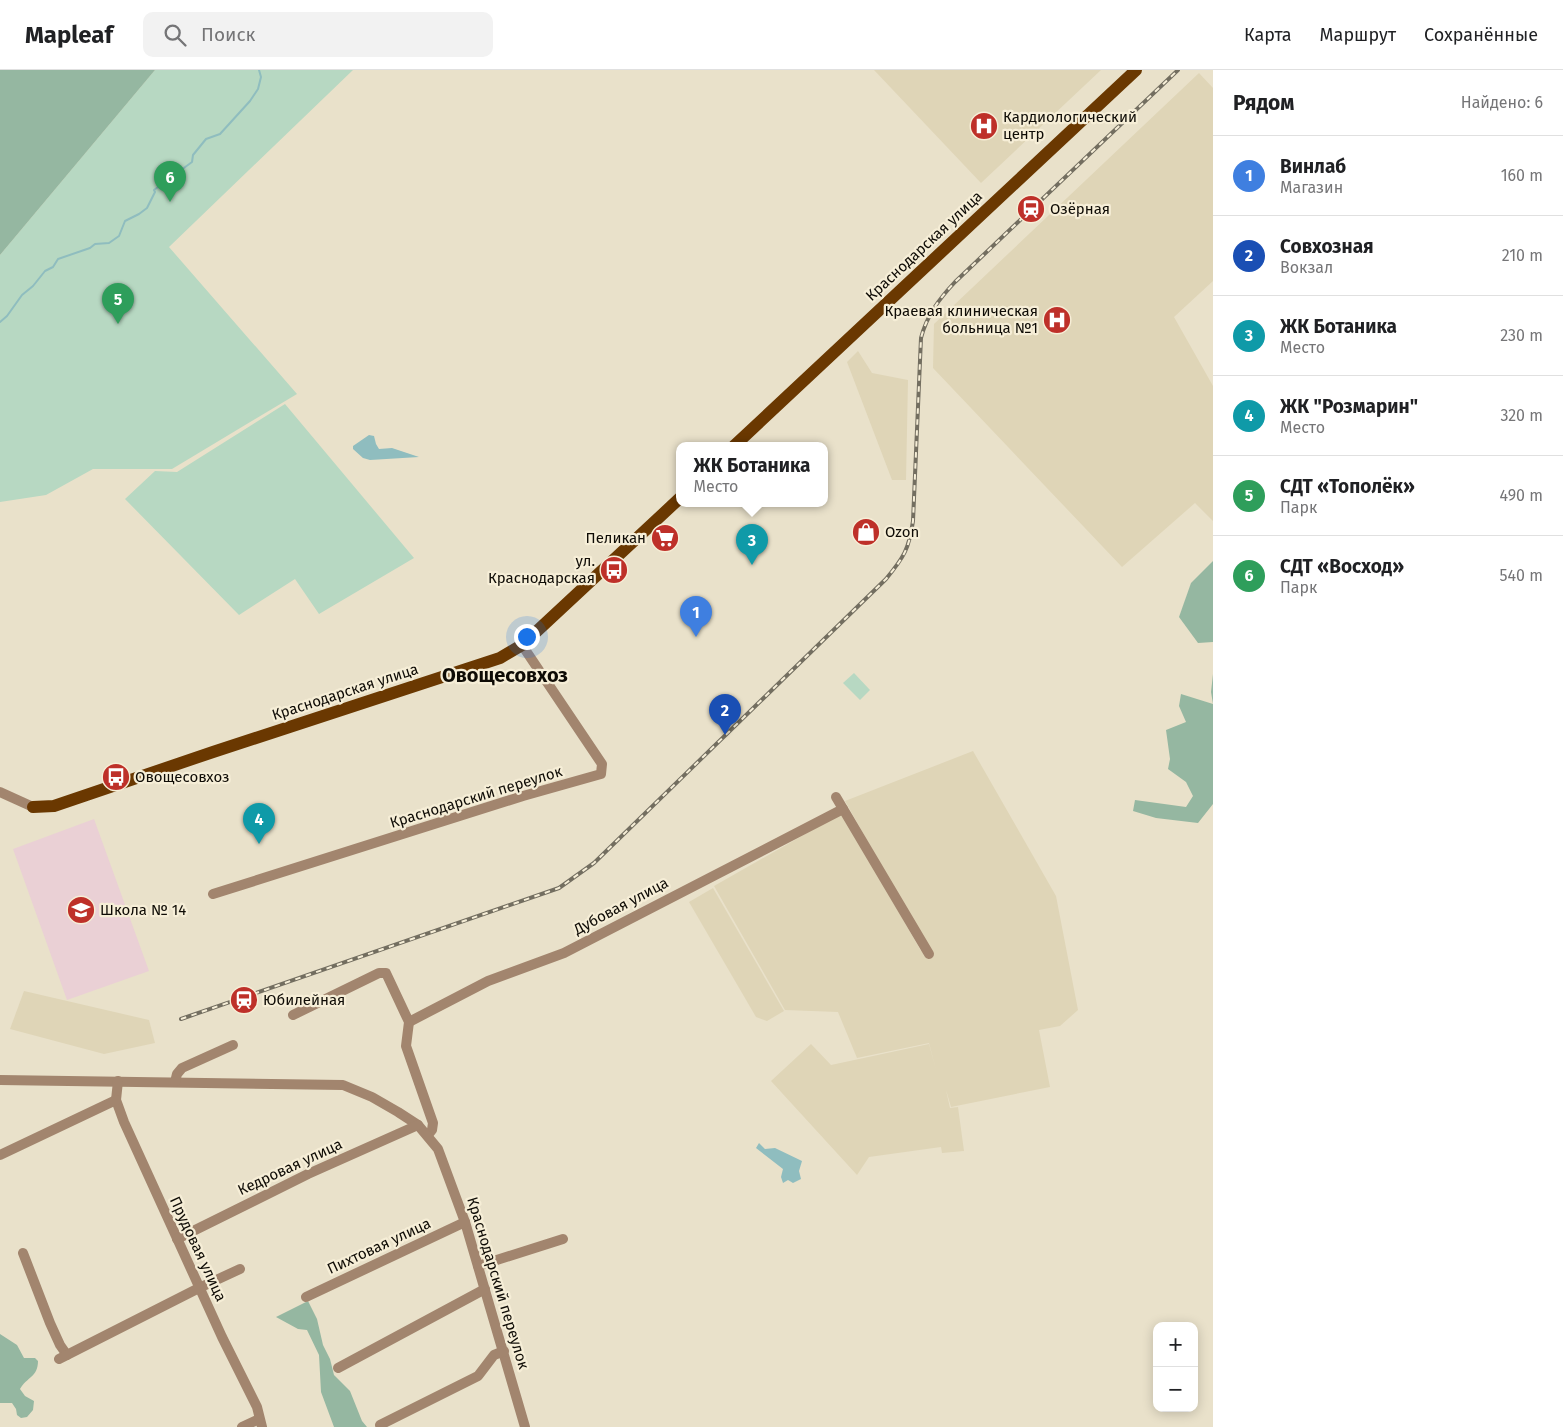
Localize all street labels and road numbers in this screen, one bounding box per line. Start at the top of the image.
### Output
street label: Краснодарская улица [862,187,986,305]
street label: Краснодарская улица [270,660,420,724]
street label: Краснодарский переулок [388,762,565,832]
street label: Дубовая улица [570,874,671,939]
street label: Кедровая улица [235,1135,345,1199]
street label: Прудовая улица [166,1194,230,1304]
street label: Краснодарский переулок [463,1195,533,1372]
street label: Пихтовая улица [324,1214,434,1278]

